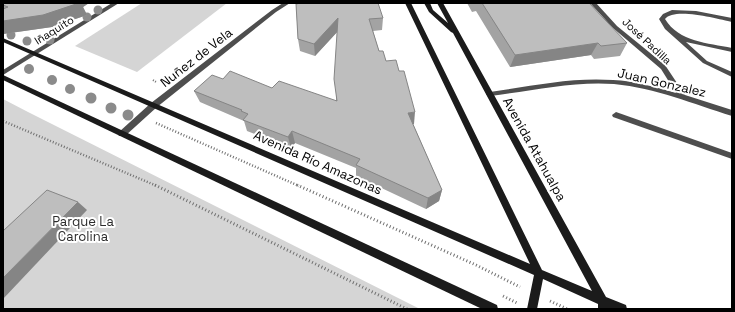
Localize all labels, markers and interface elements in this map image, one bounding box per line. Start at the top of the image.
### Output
street label: Iñaquito [32,12,76,48]
street label: José Padilla [619,15,675,68]
street label: Nuñez de Vela [157,24,236,91]
street label: Juan Gonzalez [616,64,708,101]
street label: Avenida Atahualpa [499,94,570,205]
street label: Avenida Río Amazonas [251,126,385,199]
park label: Parque La Carolina [52,213,114,245]

